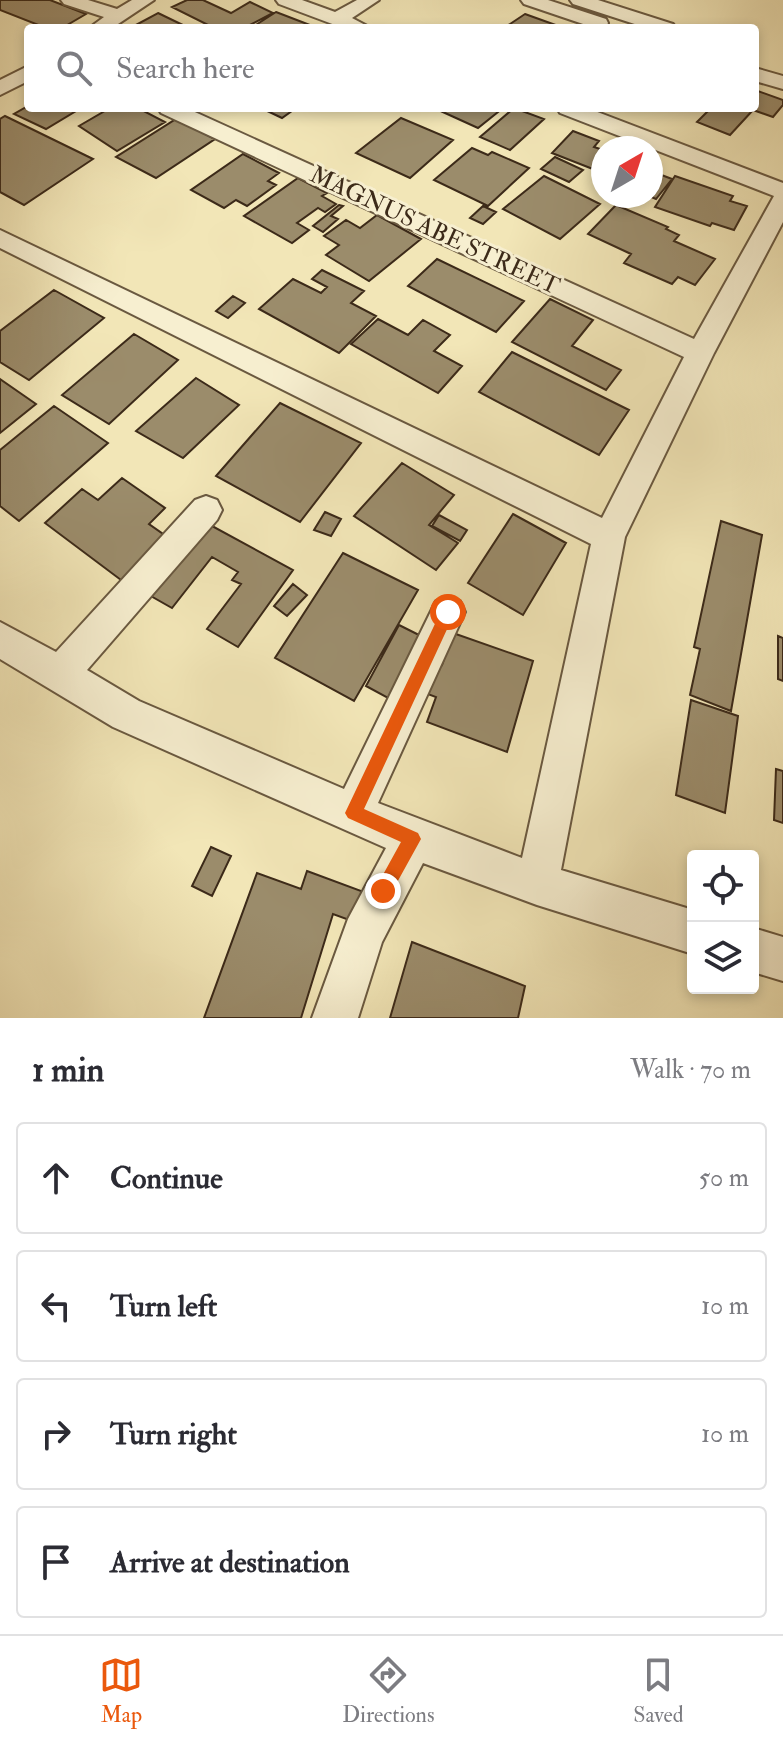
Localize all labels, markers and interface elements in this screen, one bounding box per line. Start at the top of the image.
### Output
search box [24,24,759,112]
icon: search [52,46,96,90]
text: Search here [116,50,255,87]
north arrow [591,136,663,208]
street label: MAGNUS ABE STREET [305,159,565,302]
route start [430,594,466,630]
map controls [687,850,759,994]
button: locate [687,850,759,922]
route end [365,873,401,909]
button: layers [687,922,759,994]
text: 1 min [32,1049,104,1092]
text: Walk · 70 m [630,1054,751,1086]
icon: ahead [34,1156,78,1200]
text: Continue [110,1160,223,1197]
text: 50 m [699,1162,749,1194]
icon: left [34,1284,78,1328]
text: Turn left [110,1288,217,1325]
text: 10 m [701,1290,749,1322]
icon: right [34,1412,78,1456]
text: Turn right [110,1416,237,1453]
text: 10 m [701,1418,749,1450]
icon: arrive [34,1540,78,1584]
text: Arrive at destination [110,1544,350,1581]
tab: Map [99,1653,143,1729]
tab: Directions [342,1653,435,1729]
tab: Saved [633,1653,684,1729]

